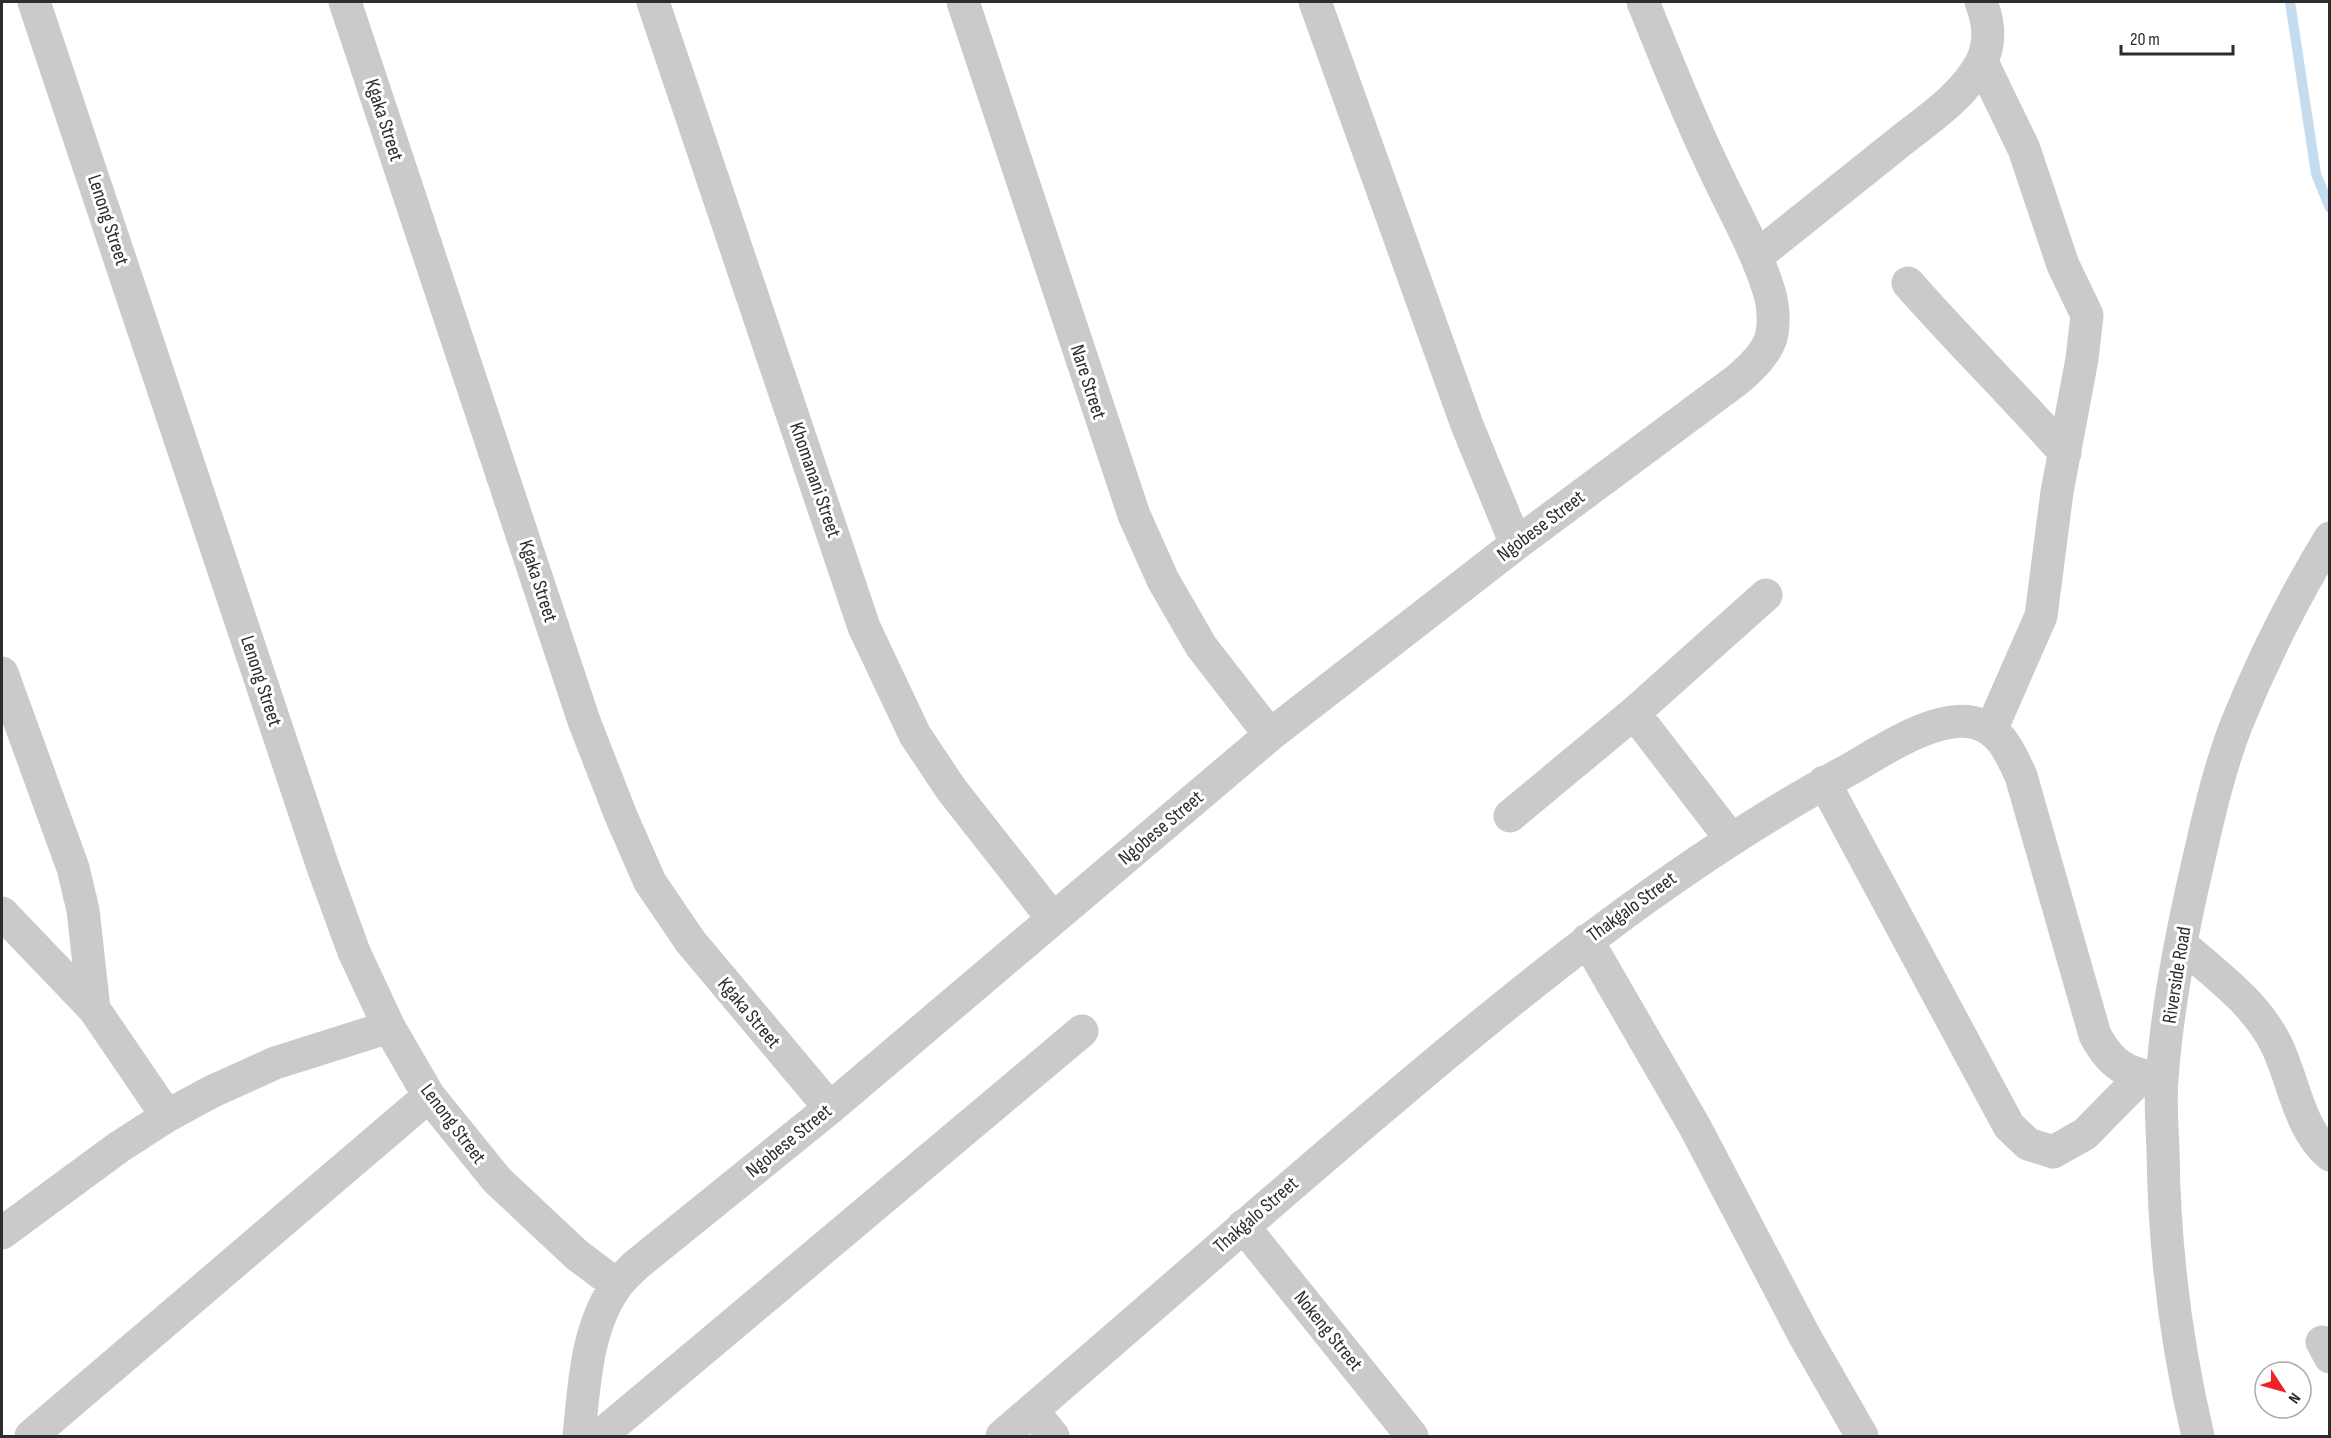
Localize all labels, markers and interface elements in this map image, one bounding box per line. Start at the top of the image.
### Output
scale bar [2121,18,2234,56]
text: 20 m [2130,29,2160,50]
street label: Kgaka Street [359,76,409,164]
street label: Lenong Street [82,172,134,268]
street label: Nare Street [1065,342,1111,422]
street label: Khomanani Street [784,419,846,541]
street label: Ngobese Street [1493,485,1589,567]
street label: Kgaka Street [513,537,563,625]
street label: Lenong Street [235,633,287,729]
street label: Ngobese Street [1114,786,1208,870]
street label: Thakgalo Street [1583,867,1681,947]
street label: Riverside Road [2157,925,2197,1025]
street label: Kgaka Street [712,973,786,1053]
street label: Lenong Street [415,1079,491,1169]
street label: Ngobese Street [741,1099,837,1183]
street label: Thakgalo Street [1209,1172,1303,1258]
street label: Nokeng Street [1289,1286,1367,1376]
north arrow [2253,1360,2313,1420]
text: N [2284,1389,2304,1407]

